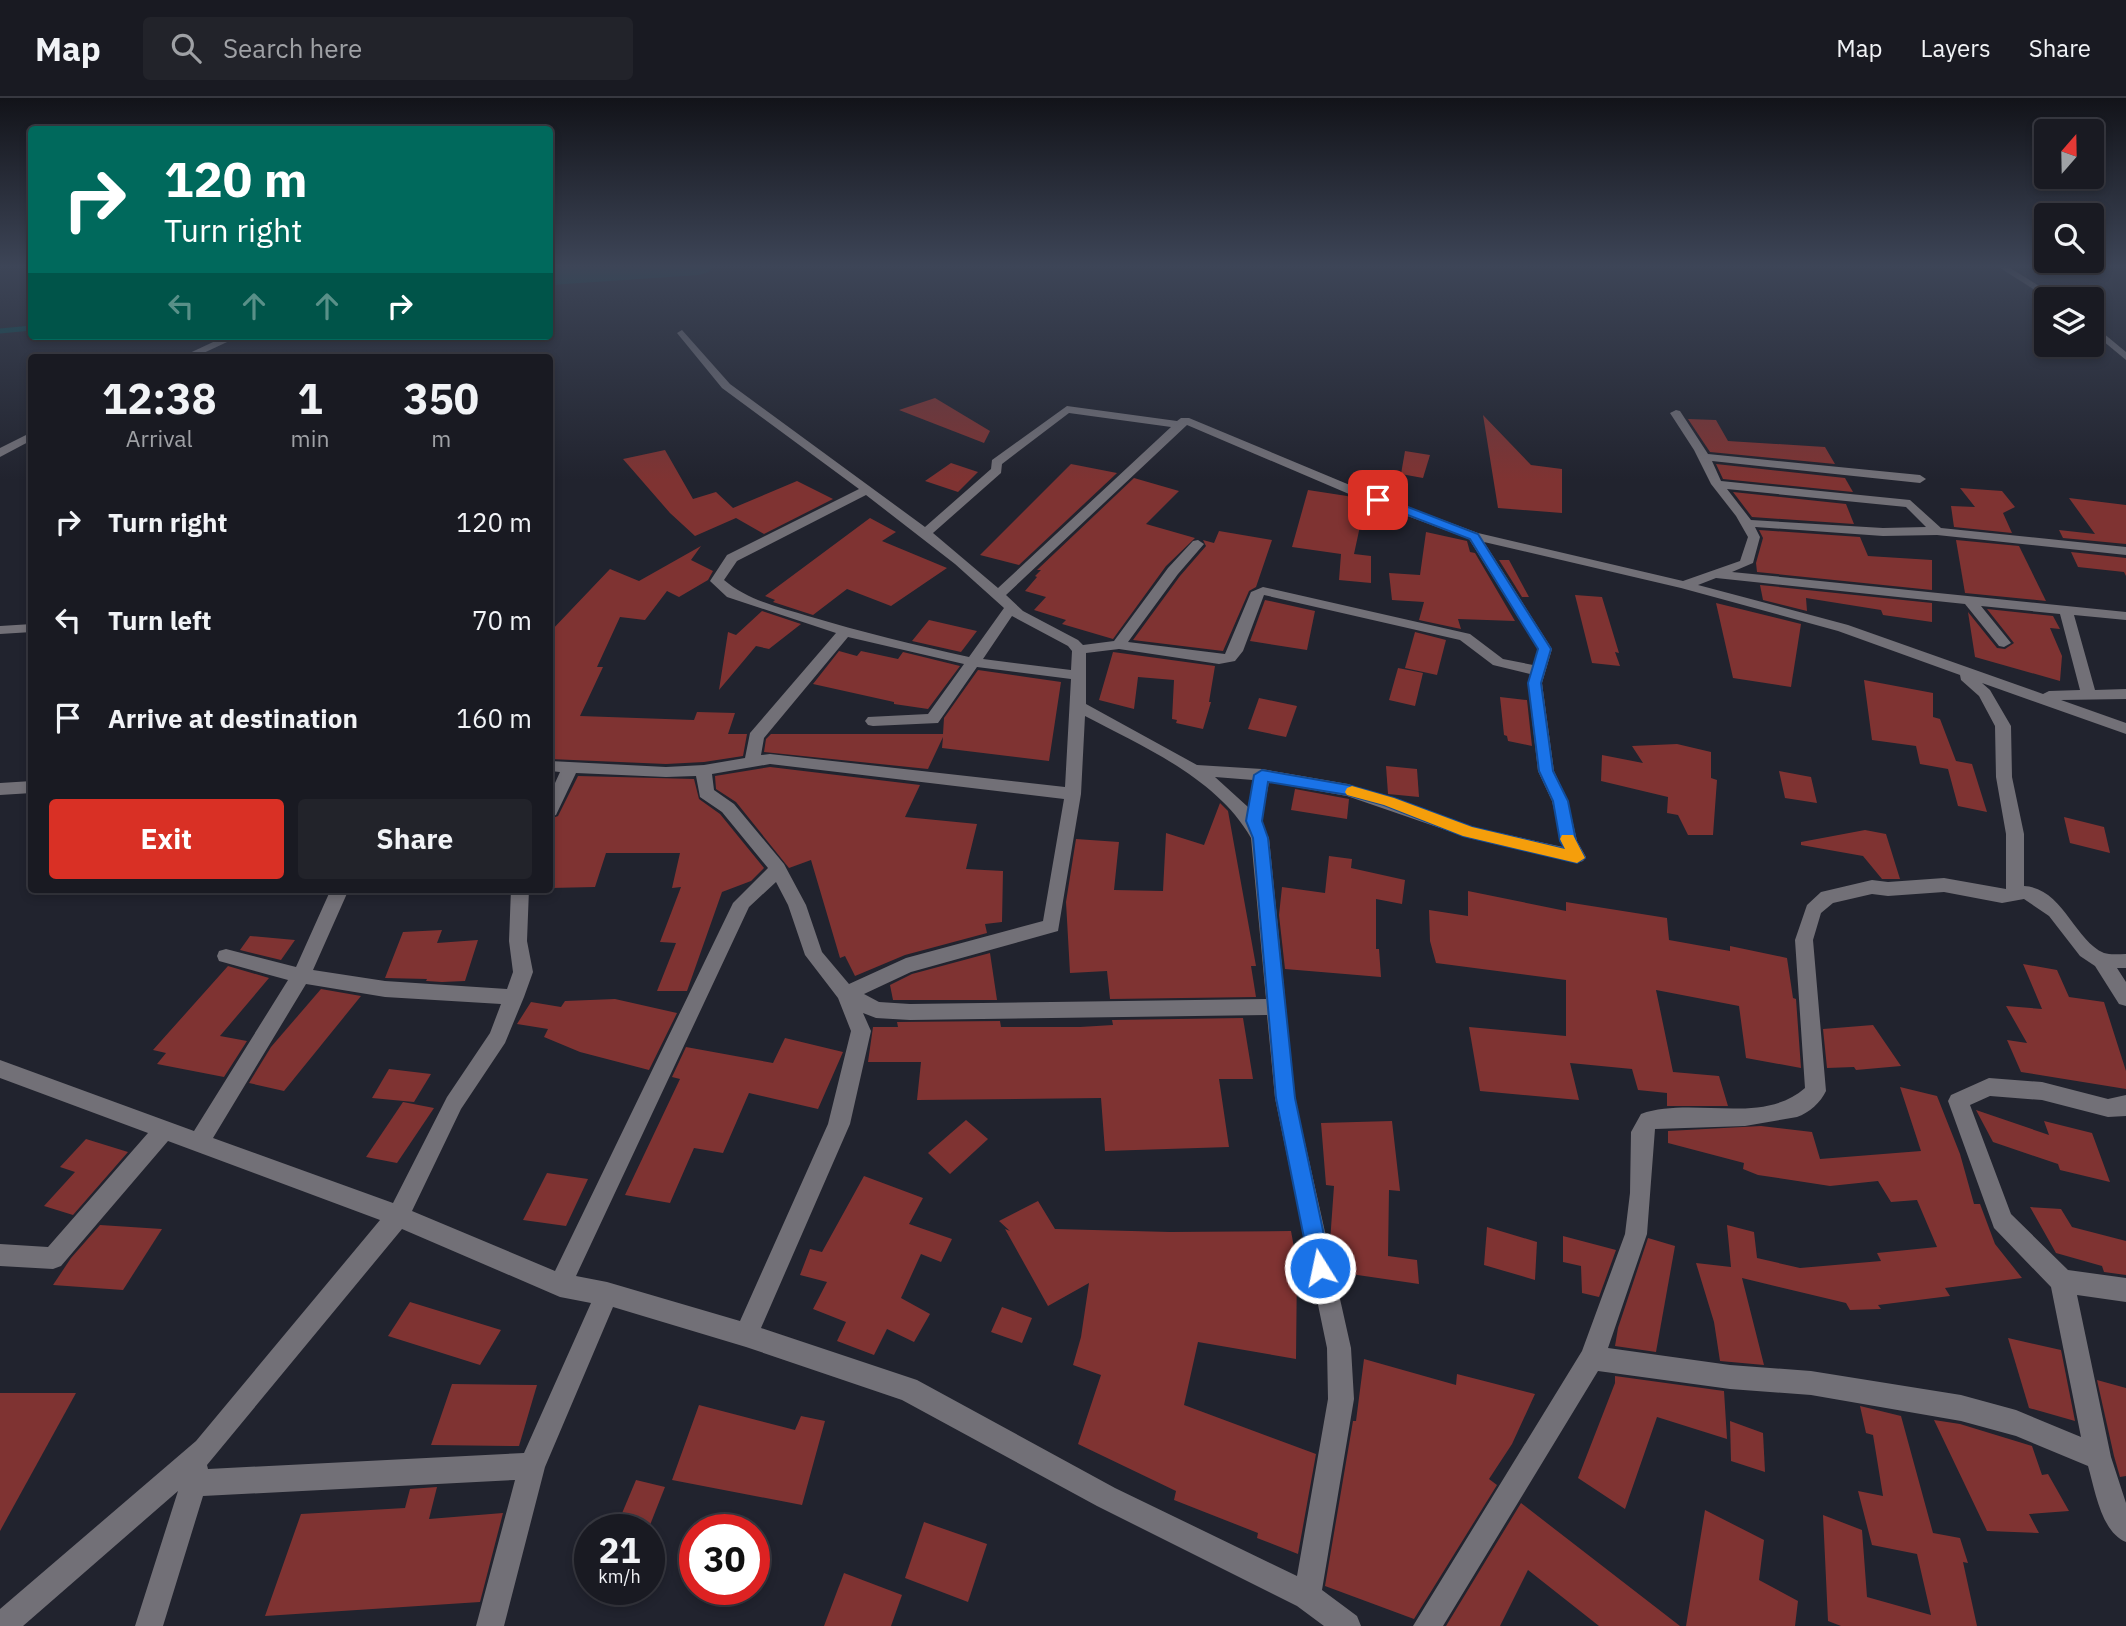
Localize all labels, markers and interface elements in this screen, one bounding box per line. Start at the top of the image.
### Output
search box [143,17,633,80]
text: Map [35,27,101,70]
icon: search [167,29,205,67]
text: Search here [223,31,362,65]
text: Map [1836,32,1883,64]
text: Layers [1921,32,1991,64]
text: Share [2029,32,2091,64]
north arrow [2034,119,2104,189]
map controls [2034,119,2104,357]
text: 120 m [164,147,308,210]
icon: right [49,154,140,245]
button: search [2034,203,2104,273]
text: Turn right [164,209,302,251]
icon: left [162,287,200,325]
icon: ahead [235,287,273,325]
icon: ahead [308,287,346,325]
icon: right [381,287,419,325]
button: layers [2034,287,2104,357]
text: 12:38 [102,371,217,426]
text: 1 [297,371,323,426]
text: 350 [403,371,479,426]
text: Arrival [126,423,193,453]
text: min [291,423,329,453]
text: m [431,423,451,453]
pin [1348,470,1408,530]
icon: arrive [1359,481,1397,519]
icon: right [49,503,87,541]
text: Turn right [108,505,227,539]
text: 120 m [456,505,532,539]
icon: left [49,601,87,639]
text: Turn left [108,603,211,637]
text: 70 m [472,603,532,637]
icon: arrive [49,699,87,737]
text: Arrive at destination [108,701,358,735]
text: 160 m [456,701,532,735]
button: Exit [49,799,284,879]
button: Share [298,799,532,879]
position arrow [1283,1231,1357,1305]
speed limit sign: 30 [679,1514,770,1605]
text: 21 [598,1527,641,1573]
text: km/h [598,1565,641,1588]

